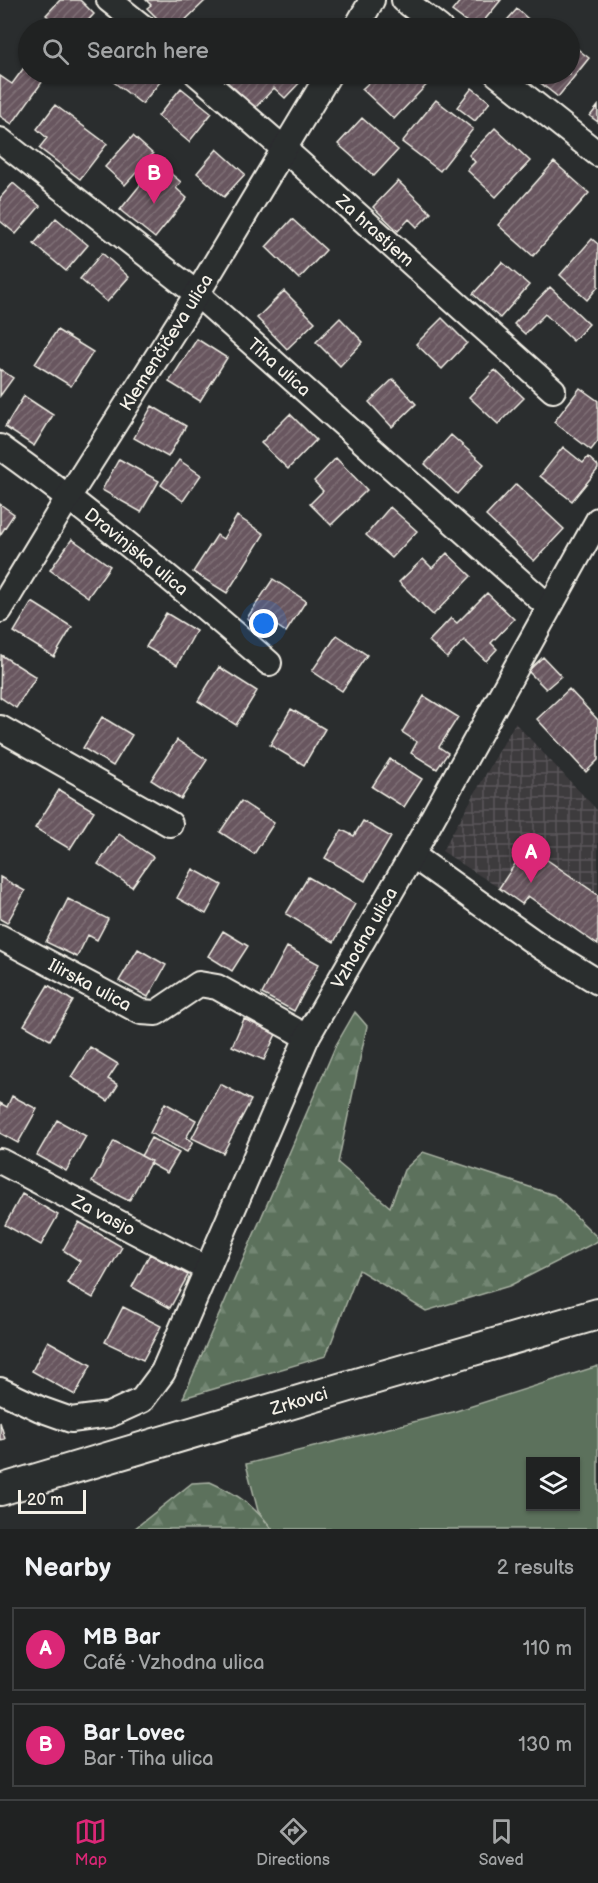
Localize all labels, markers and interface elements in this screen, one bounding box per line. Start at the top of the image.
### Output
search box [18,18,580,84]
icon: search [39,35,72,68]
text: Search here [87,38,209,65]
pin: B [134,154,174,204]
street label: Za hrastjem [331,190,418,271]
street label: Klemenčičeva ulica [116,270,217,415]
street label: Tiha ulica [243,334,315,401]
street label: Dravinjska ulica [80,504,192,600]
your location [249,609,278,638]
pin: A [512,834,550,883]
street label: Vzhodna ulica [327,884,402,992]
street label: Ilirska ulica [45,955,135,1016]
street label: Za vasjo [68,1190,139,1241]
street label: Zrkovci [267,1383,330,1420]
map controls [526,1457,580,1511]
button: layers [526,1457,580,1511]
scale bar [18,1487,86,1514]
text: 20 m [27,1491,63,1510]
text: Nearby [24,1553,111,1584]
text: 2 results [497,1556,574,1580]
text: MB Bar [83,1624,160,1651]
text: A [39,1637,52,1661]
text: 110 m [523,1637,572,1661]
text: Café · Vzhodna ulica [83,1651,264,1675]
text: Bar Lovec [83,1720,185,1747]
text: B [38,1733,53,1757]
text: 130 m [518,1733,572,1757]
text: Bar · Tiha ulica [83,1747,214,1771]
tab: Map [74,1815,107,1870]
tab: Directions [256,1815,330,1870]
tab: Saved [479,1815,524,1870]

